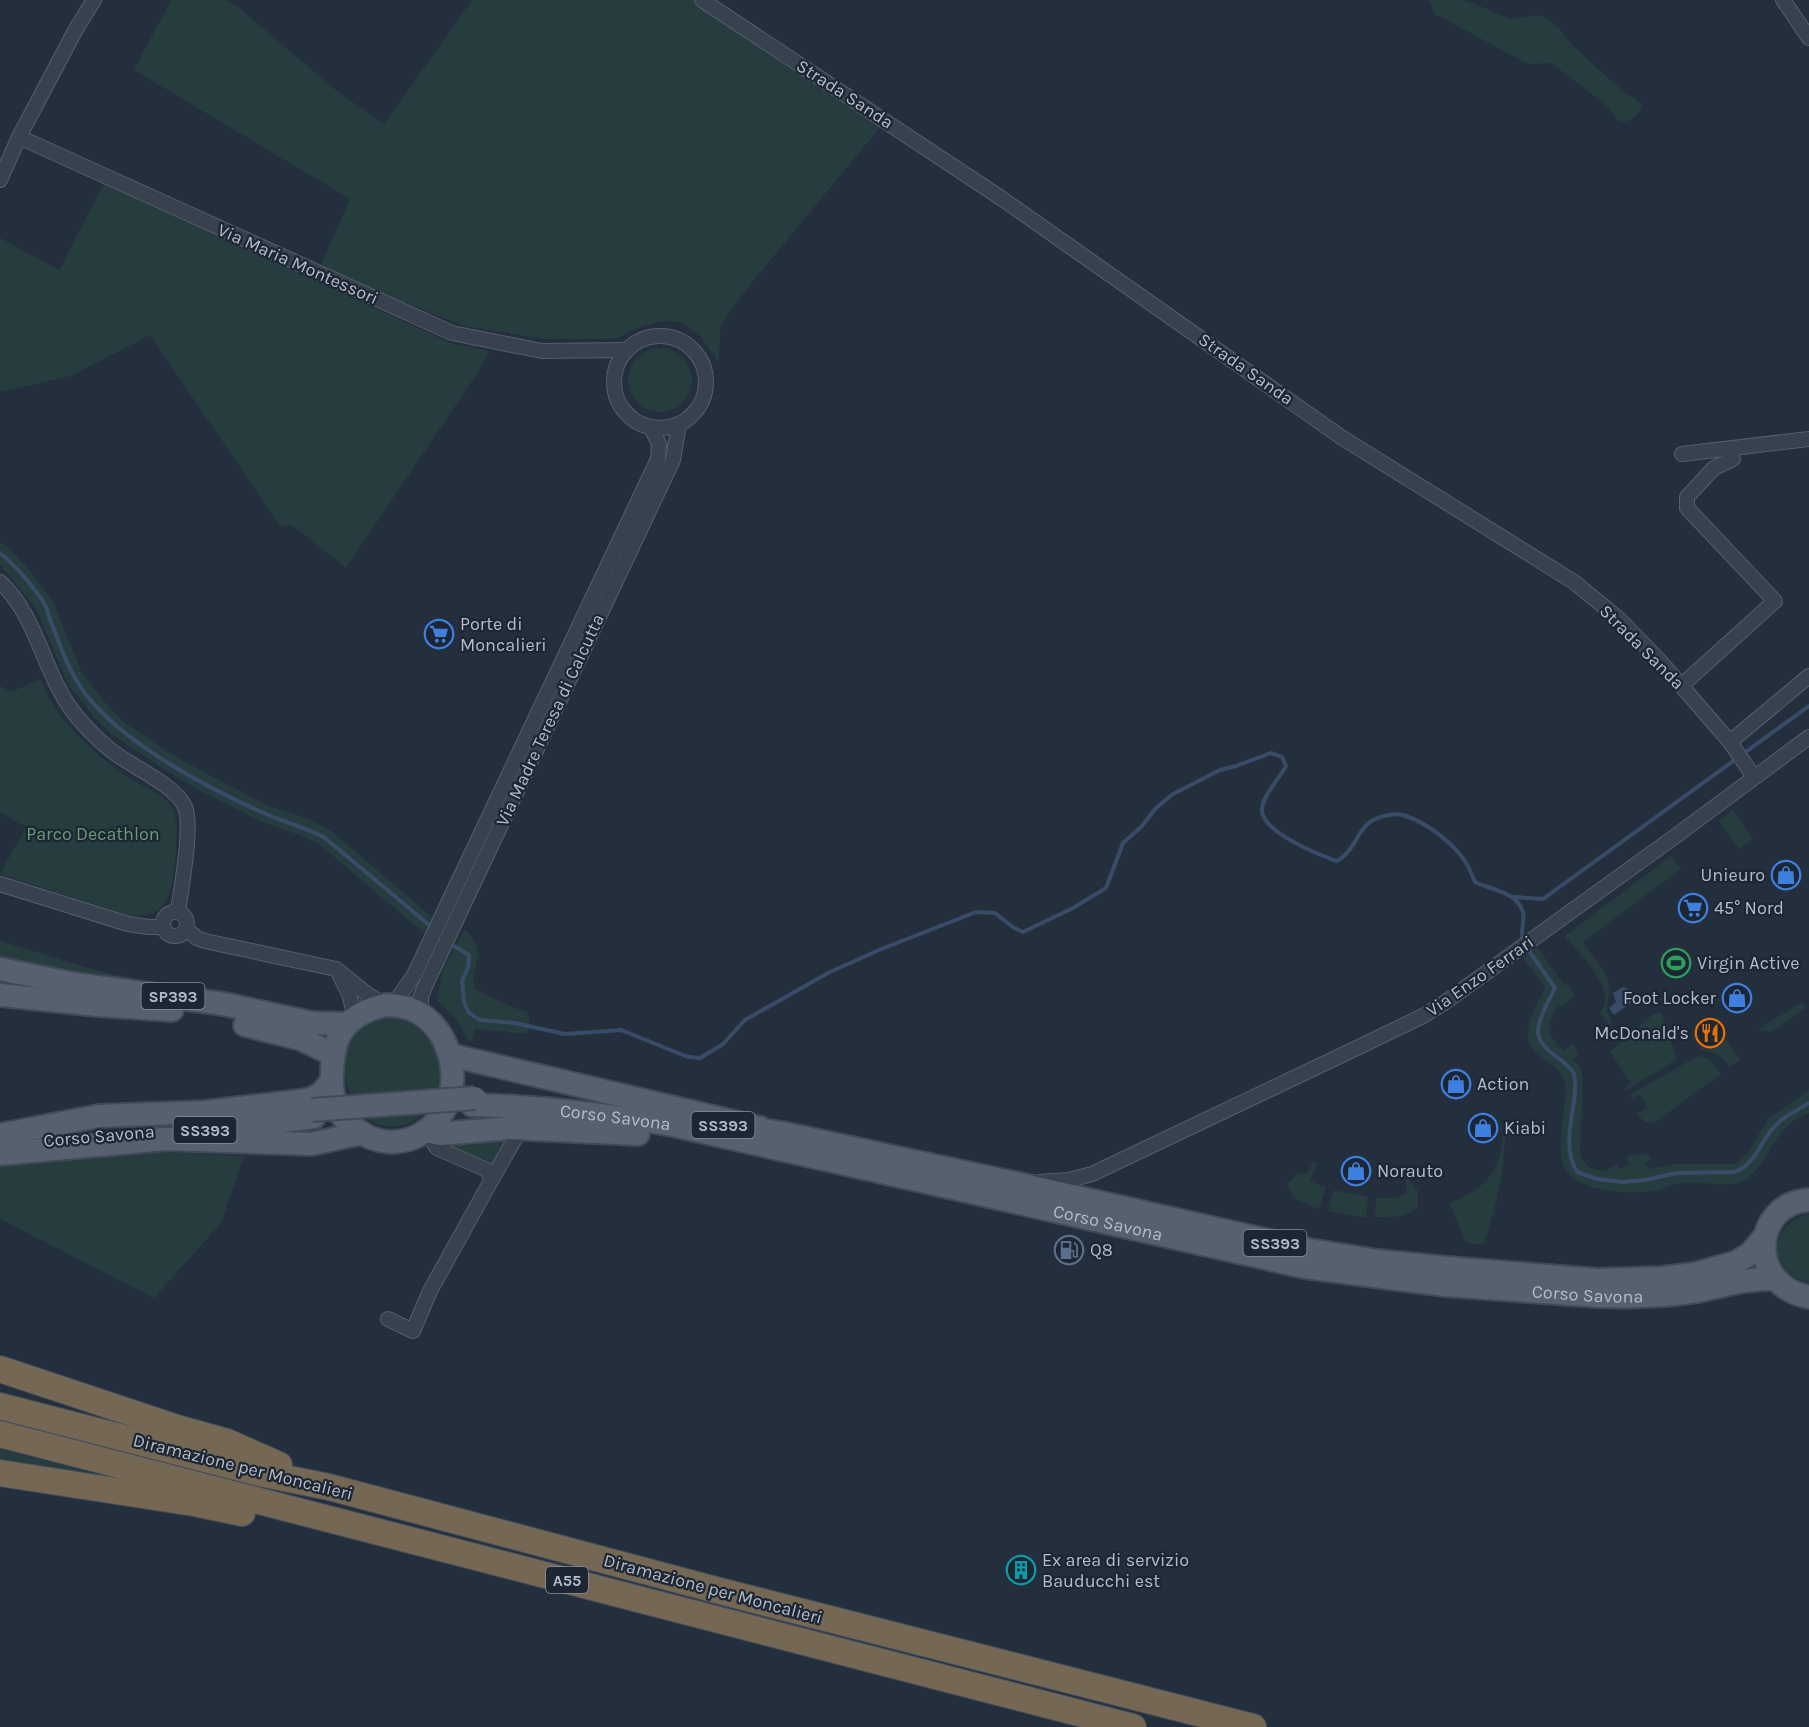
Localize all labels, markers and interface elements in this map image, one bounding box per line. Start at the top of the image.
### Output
street label: Strada Sanda [792,55,898,133]
street label: Via Maria Montessori [214,219,382,309]
street label: Strada Sanda [1194,328,1298,410]
street label: Strada Sanda [1595,600,1689,694]
street label: Via Madre Teresa di Calcutta [491,610,609,830]
place label: Porte di Moncalieri [460,613,547,656]
supermarket icon: Porte di Moncalieri [423,618,455,650]
park label: Parco Decathlon [26,823,160,845]
shop icon: Unieuro [1770,859,1802,891]
place label: Unieuro [1701,864,1765,886]
supermarket icon: 45° Nord [1677,892,1709,924]
place label: 45° Nord [1714,897,1784,919]
street label: Via Enzo Ferrari [1422,931,1538,1021]
sports icon: Virgin Active [1660,947,1692,979]
place label: Virgin Active [1697,952,1799,974]
shop icon: Foot Locker [1721,982,1753,1014]
road number: SP393 [142,983,204,1009]
place label: Foot Locker [1623,987,1716,1009]
restaurant icon: McDonald's [1694,1017,1726,1049]
place label: McDonald's [1594,1022,1689,1044]
shop icon: Action [1440,1068,1472,1100]
place label: Action [1477,1073,1529,1095]
street label: Corso Savona [559,1100,672,1135]
road number: SS393 [692,1112,754,1138]
shop icon: Kiabi [1467,1112,1499,1144]
road number: SS393 [174,1117,236,1143]
place label: Kiabi [1504,1117,1546,1139]
street label: Corso Savona [43,1120,155,1152]
shop icon: Norauto [1340,1155,1372,1187]
place label: Norauto [1377,1160,1443,1182]
street label: Corso Savona [1051,1200,1165,1246]
road number: SS393 [1244,1230,1306,1256]
fuel station icon: Q8 [1053,1234,1085,1266]
place label: Q8 [1090,1239,1113,1261]
street label: Corso Savona [1531,1280,1644,1308]
street label: Diramazione per Moncalieri [131,1429,355,1505]
street label: Diramazione per Moncalieri [601,1549,825,1629]
place label: Ex area di servizio Bauducchi est [1042,1549,1189,1592]
building icon: Ex area di servizio Bauducchi est [1005,1554,1037,1586]
road number: A55 [546,1567,588,1593]

